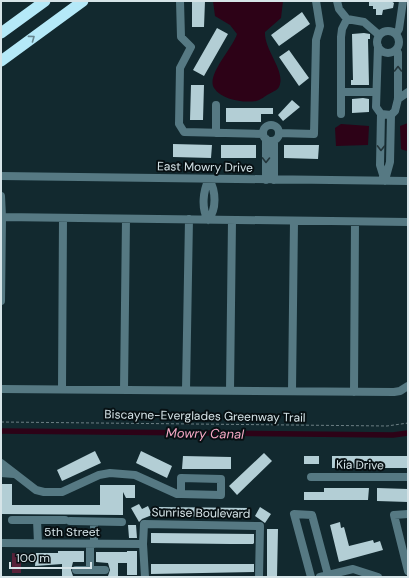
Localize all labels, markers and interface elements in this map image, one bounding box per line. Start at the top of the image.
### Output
one-way arrow [28,36,35,43]
one-way arrow [394,66,402,72]
one-way arrow [377,145,385,151]
one-way arrow [262,157,271,163]
street label: East Mowry Drive [157,158,253,176]
street label: Biscayne-Everglades Greenway Trail [104,406,306,426]
water label: Mowry Canal [166,424,245,443]
street label: Kia Drive [336,457,384,473]
street label: Sunrise Boulevard [151,504,251,522]
street label: 5th Street [44,524,100,540]
scale bar [10,544,91,570]
text: 100 m [16,550,50,566]

